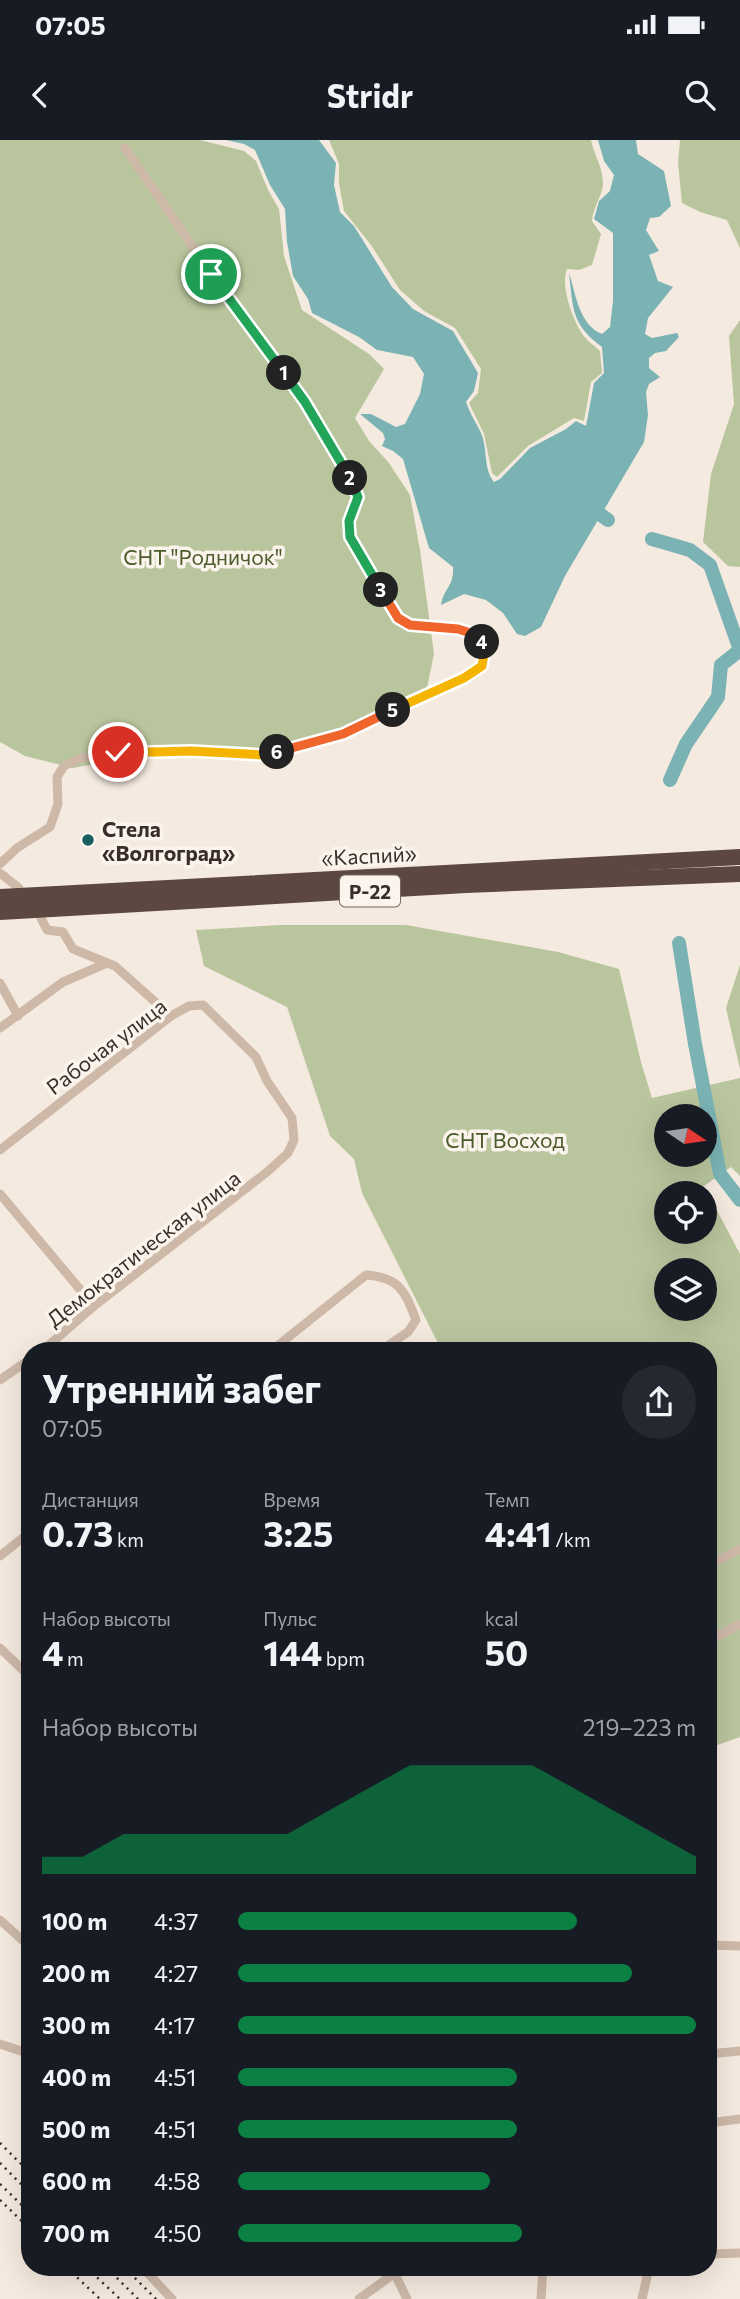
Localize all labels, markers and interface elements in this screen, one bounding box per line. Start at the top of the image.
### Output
text: 07:05 [35,9,106,40]
text: Stridr [327,75,413,115]
icon: back [21,76,59,114]
icon: search [681,76,719,114]
pin [181,244,241,304]
icon: arrive [192,255,230,293]
pin: 1 [266,356,302,390]
text: 1 [279,361,288,384]
pin: 2 [332,460,368,496]
text: 2 [344,466,355,489]
park label: СНТ "Родничок" [123,544,283,569]
pin: 3 [364,573,398,608]
text: 3 [375,578,386,601]
pin: 4 [464,624,500,660]
text: 4 [476,630,487,653]
pin: 5 [376,692,410,728]
text: 5 [387,698,398,721]
pin [88,722,148,782]
icon: check [99,733,137,771]
pin: 6 [260,734,294,770]
text: 6 [271,740,282,763]
place label: Стела «Волгоград» [102,816,236,865]
marker: Стела «Волгоград» [80,832,96,848]
street label: «Каспий» [321,840,417,870]
road number: Р-22 [340,876,400,906]
street label: Рабочая улица [41,993,171,1099]
north arrow [654,1104,718,1167]
map controls [654,1104,717,1321]
park label: СНТ Восход [445,1127,565,1152]
street label: Демократическая улица [41,1165,245,1331]
button: locate [654,1181,717,1244]
button: layers [654,1258,717,1321]
text: Утренний забег [42,1364,321,1411]
button: share [622,1365,696,1439]
text: 07:05 [42,1414,103,1442]
text: Дистанция [42,1488,139,1511]
text: Время [263,1488,320,1511]
text: Темп [485,1488,530,1511]
text: 0.73 [42,1511,113,1554]
text: 3:25 [263,1511,333,1554]
text: 4:41 [485,1511,552,1554]
text: km [113,1528,144,1551]
text: /km [552,1528,591,1551]
text: Набор высоты [42,1607,171,1630]
text: Пульс [263,1607,317,1630]
text: kcal [485,1607,519,1630]
text: 4 [42,1630,63,1673]
text: 144 [263,1630,322,1673]
text: 50 [485,1630,528,1673]
text: m [63,1647,84,1670]
text: bpm [322,1647,365,1670]
text: Набор высоты [42,1713,198,1741]
text: 219–223 m [583,1713,696,1741]
text: 100 m [42,1907,107,1935]
text: 4:37 [154,1907,198,1935]
text: 200 m [42,1959,110,1987]
text: 4:27 [154,1959,198,1987]
text: 300 m [42,2011,110,2039]
text: 4:17 [154,2011,195,2039]
text: 400 m [42,2063,111,2091]
text: 4:51 [154,2063,196,2091]
text: 500 m [42,2115,110,2143]
text: 4:51 [154,2115,196,2143]
text: 600 m [42,2167,111,2195]
text: 4:58 [154,2167,200,2195]
text: 700 m [42,2219,110,2247]
text: 4:50 [154,2219,201,2247]

